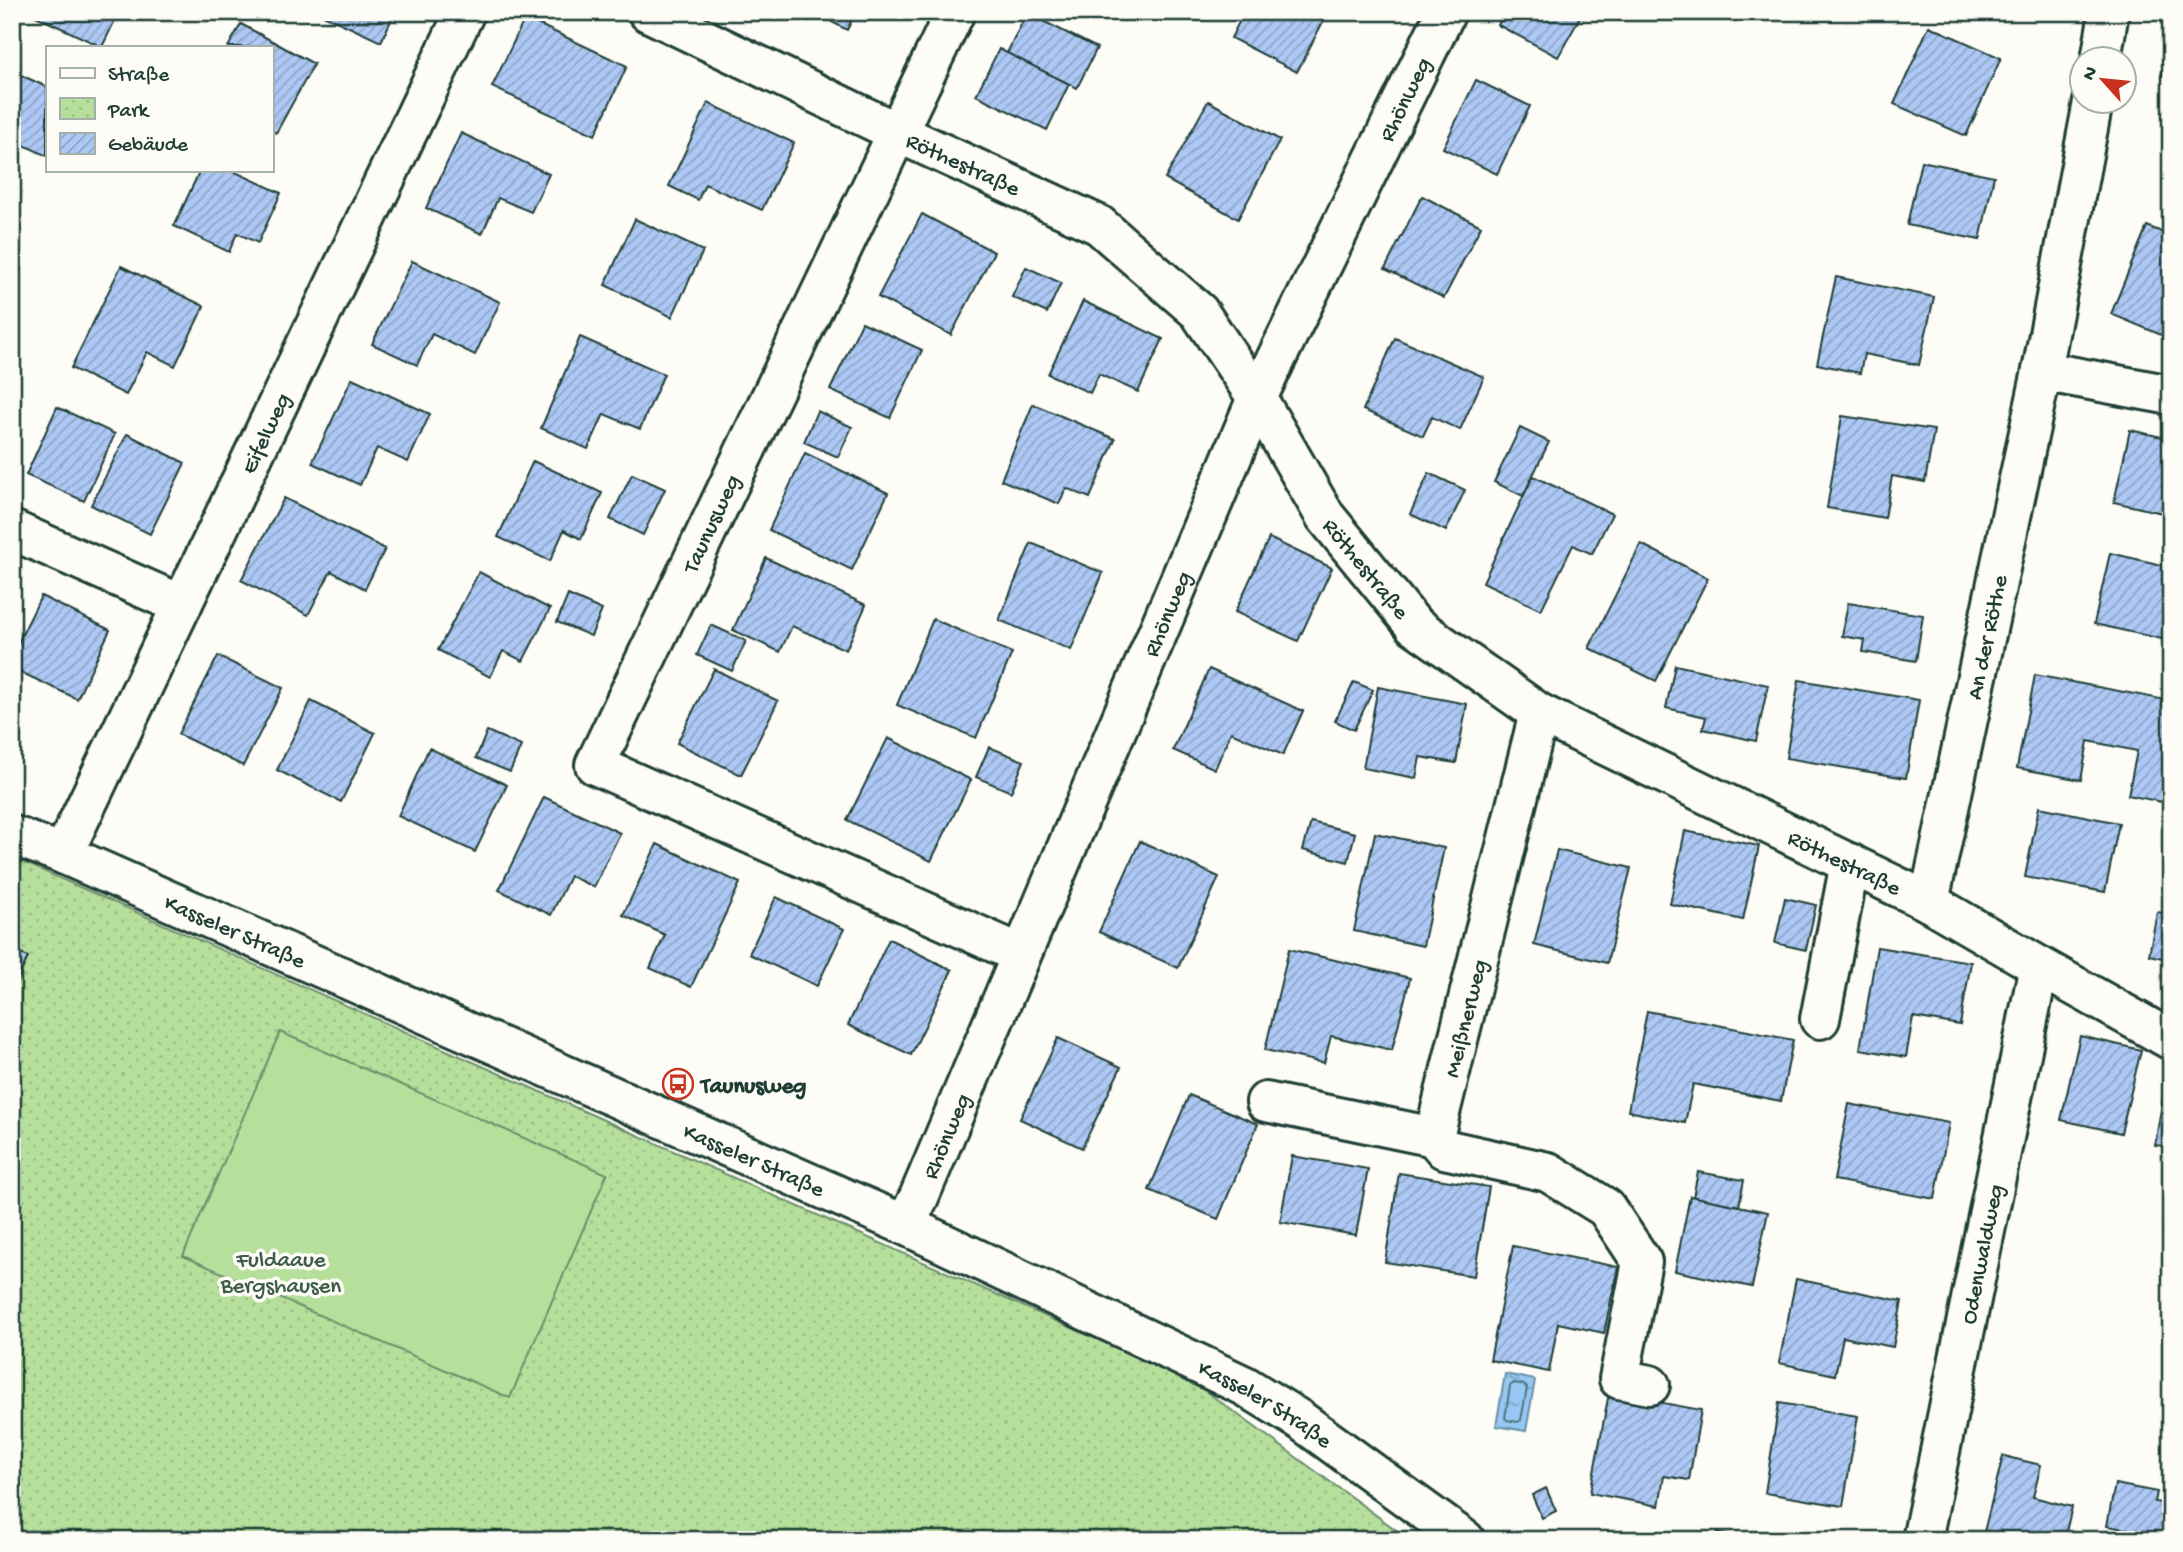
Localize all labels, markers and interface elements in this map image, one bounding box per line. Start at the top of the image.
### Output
legend [46,46,273,172]
north arrow [2068,46,2138,116]
street label: Rhönweg [1375,54,1439,147]
text: N [2078,63,2104,85]
text: Straße [108,64,170,89]
text: Park [107,100,151,125]
street label: Röthestraße [901,128,1025,204]
text: Gebäude [108,134,189,159]
street label: Eifelweg [237,389,298,479]
street label: Taunusweg [678,471,748,580]
street label: Röthestraße [1315,514,1414,627]
street label: Rhönweg [1139,568,1199,661]
street label: An der Röthe [1962,572,2015,702]
street label: Röthestraße [1783,826,1905,904]
street label: Kasseler Straße [159,890,310,977]
street label: Meißnerweg [1440,957,1495,1081]
bus stop icon: Taunusweg [661,1067,695,1101]
place label: Taunusweg [699,1074,806,1101]
street label: Rhönweg [918,1090,978,1184]
street label: Kasseler Straße [678,1119,829,1205]
street label: Odenwaldweg [1956,1182,2011,1327]
park label: Fuldaaue Bergshausen [220,1248,341,1301]
street label: Kasseler Straße [1193,1356,1337,1456]

